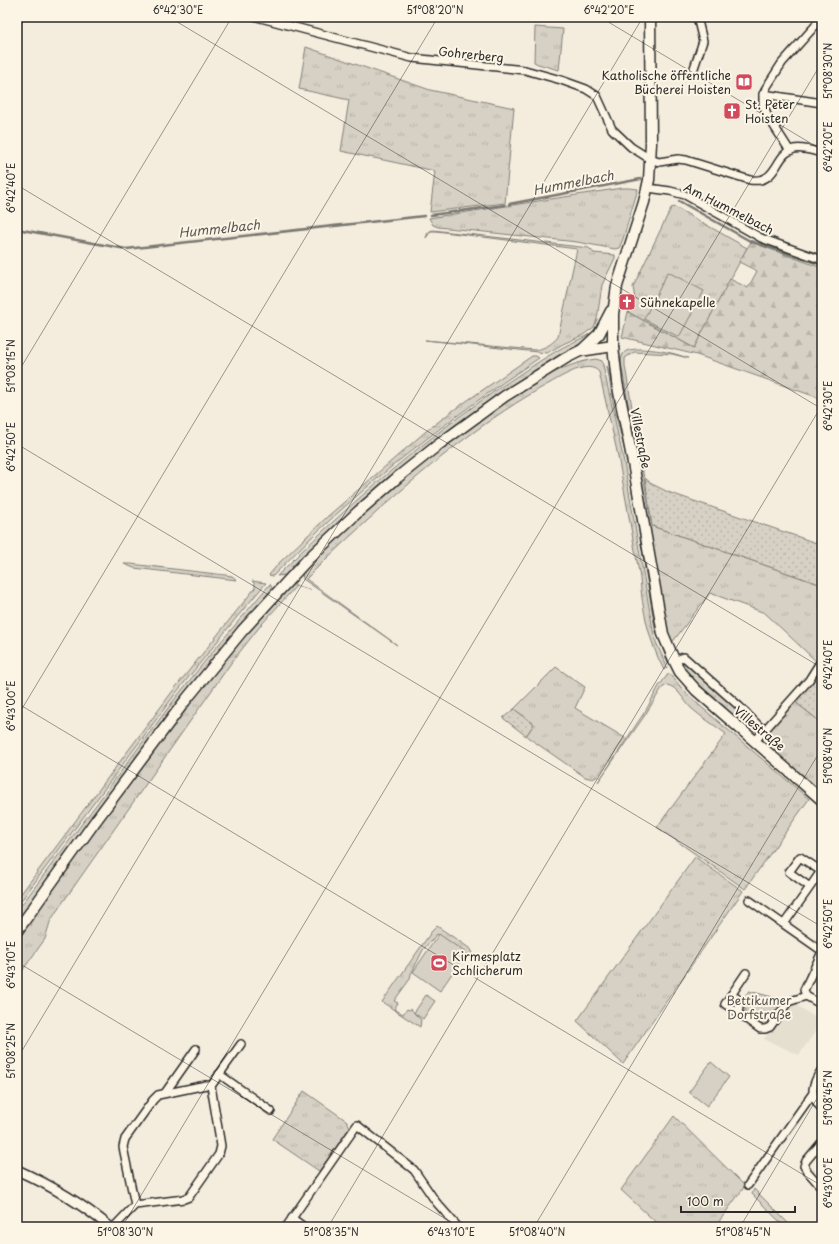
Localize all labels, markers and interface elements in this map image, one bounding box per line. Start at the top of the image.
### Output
text: 6°42'30"E [153,2,203,17]
text: 51°08'20"N [406,2,464,17]
text: 6°42'20"E [584,2,635,17]
street label: Gohrerberg [437,42,505,66]
text: 51°08'30"N [820,42,835,99]
place label: Katholische öffentliche Bücherei Hoisten [602,66,731,98]
library icon: Katholische öffentliche Bücherei Hoisten [734,72,754,92]
place label: St. Peter Hoisten [745,95,795,127]
church icon: St. Peter Hoisten [722,101,742,121]
text: 6°42'20"E [820,122,835,173]
text: 6°42'40"E [3,163,18,213]
water label: Hummelbach [531,165,615,199]
street label: Am Hummelbach [681,178,777,238]
water label: Hummelbach [177,214,261,242]
church icon: Sühnekapelle [617,292,637,312]
place label: Sühnekapelle [640,293,716,311]
text: 51°08'15"N [3,339,18,393]
text: 6°42'30"E [820,381,835,431]
street label: Villestraße [626,406,656,470]
text: 6°42'50"E [3,422,18,472]
text: 6°42'40"E [820,640,835,690]
text: 6°43'00"E [3,681,18,731]
street label: Villestraße [731,701,789,755]
text: 51°08'40"N [820,728,835,784]
text: 6°42'50"E [820,899,835,949]
text: 6°43'10"E [3,941,18,989]
place label: Kirmesplatz Schlicherum [452,947,523,979]
sports icon: Kirmesplatz Schlicherum [429,953,449,973]
park label: Bettikumer Dorfstraße [726,991,792,1023]
text: 51°08'25"N [3,1023,18,1079]
text: 51°08'45"N [820,1070,835,1126]
text: 6°43'00"E [820,1158,835,1208]
scale bar [681,1188,795,1214]
text: 100 m [687,1192,724,1210]
text: 51°08'30"N [97,1224,154,1239]
text: 51°08'35"N [303,1224,359,1239]
text: 6°43'10"E [427,1224,475,1239]
text: 51°08'40"N [509,1224,565,1239]
text: 51°08'45"N [715,1224,771,1239]

